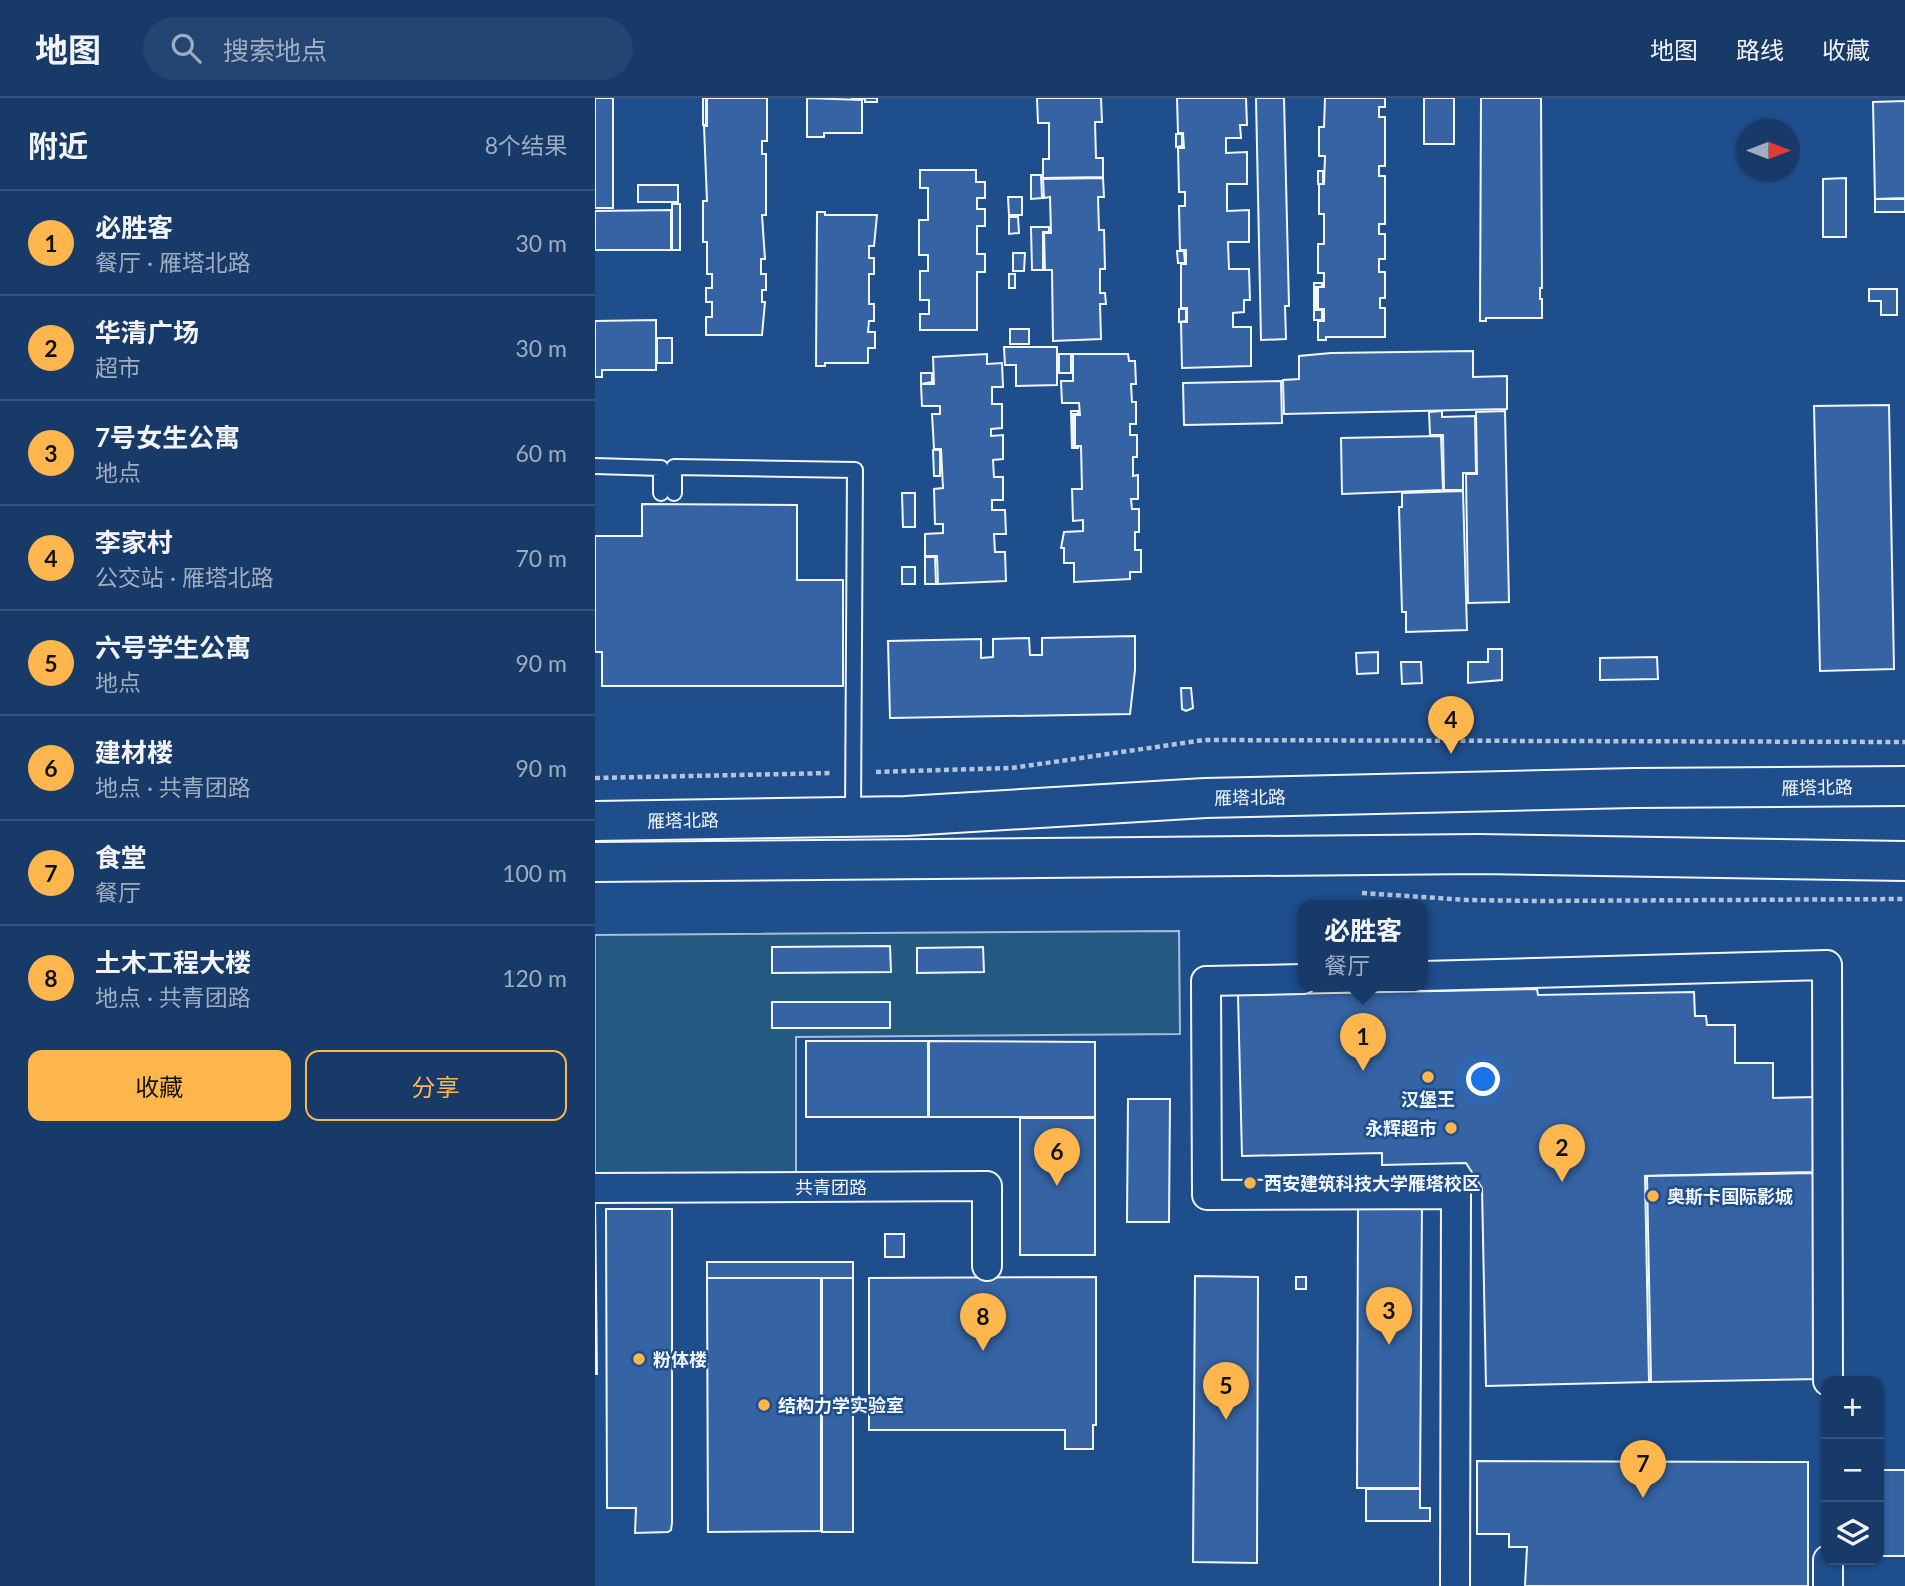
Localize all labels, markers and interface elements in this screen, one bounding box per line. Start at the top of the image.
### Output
search box [143,17,633,80]
text: 地图 [35,29,101,69]
icon: search [167,29,205,67]
text: 搜索地点 [223,34,327,66]
text: 地图 [1650,35,1698,64]
text: 路线 [1736,35,1784,64]
text: 收藏 [1822,35,1870,64]
north arrow [1737,119,1800,182]
text: 附近 [28,127,88,163]
text: 8个结果 [485,131,567,159]
text: 必胜客 [95,211,173,243]
text: 1 [44,229,58,257]
text: 30 m [516,229,567,257]
text: 餐厅 · 雁塔北路 [95,248,251,276]
text: 华清广场 [95,316,199,348]
text: 2 [44,334,58,362]
text: 30 m [516,334,567,362]
text: 超市 [95,353,141,381]
text: 7号女生公寓 [95,421,240,453]
text: 3 [44,439,58,467]
text: 60 m [516,439,567,467]
text: 地点 [95,458,141,486]
text: 李家村 [95,526,173,558]
text: 4 [44,544,58,572]
text: 70 m [516,544,567,572]
text: 公交站 · 雁塔北路 [95,563,274,591]
text: 六号学生公寓 [95,631,251,663]
text: 5 [44,649,58,677]
text: 90 m [516,649,567,677]
text: 地点 [95,668,141,696]
pin: 4 [1428,696,1474,754]
text: 建材楼 [95,736,173,768]
text: 6 [44,754,58,782]
text: 90 m [516,754,567,782]
text: 地点 · 共青团路 [95,773,251,801]
street label: 雁塔北路 [1781,775,1853,799]
street label: 雁塔北路 [1214,785,1286,809]
street label: 雁塔北路 [647,808,719,832]
text: 食堂 [95,841,147,873]
text: 7 [44,859,58,887]
text: 100 m [502,859,567,887]
text: 餐厅 [95,878,141,906]
popup [1298,900,1428,991]
text: 必胜客 [1324,914,1402,946]
text: 土木工程大楼 [95,946,251,978]
text: 餐厅 [1324,951,1370,979]
text: 8 [44,964,58,992]
text: 120 m [502,964,567,992]
text: 地点 · 共青团路 [95,983,251,1011]
pin: 1 [1340,1013,1386,1071]
button: 收藏 [28,1050,291,1121]
button: 分享 [305,1050,567,1121]
your location [1466,1062,1500,1096]
marker: 汉堡王 [1420,1069,1436,1085]
place label: 汉堡王 [1401,1088,1455,1110]
place label: 永辉超市 [1365,1117,1437,1139]
marker: 永辉超市 [1443,1120,1459,1136]
pin: 2 [1539,1124,1585,1182]
pin: 6 [1034,1128,1080,1186]
place label: 西安建筑科技大学雁塔校区 [1264,1172,1480,1194]
marker: 西安建筑科技大学雁塔校区 [1242,1175,1258,1191]
street label: 共青团路 [795,1176,867,1198]
place label: 奥斯卡国际影城 [1667,1185,1793,1207]
marker: 奥斯卡国际影城 [1645,1188,1661,1204]
pin: 3 [1366,1287,1412,1345]
pin: 8 [960,1293,1006,1351]
place label: 粉体楼 [653,1348,707,1370]
marker: 粉体楼 [631,1351,647,1367]
pin: 5 [1203,1362,1249,1420]
map controls [1821,1376,1884,1565]
button: + [1821,1376,1884,1439]
place label: 结构力学实验室 [778,1394,904,1416]
marker: 结构力学实验室 [756,1397,772,1413]
button: − [1821,1439,1884,1502]
pin: 7 [1620,1440,1666,1498]
button: layers [1821,1502,1884,1565]

